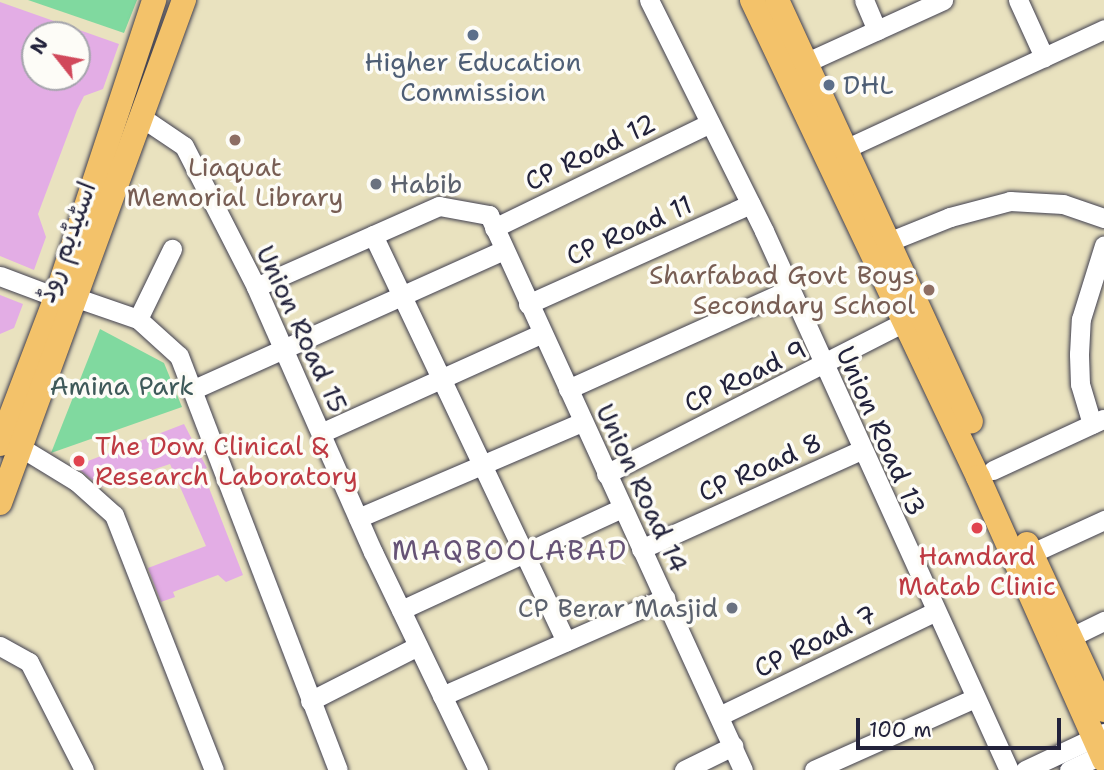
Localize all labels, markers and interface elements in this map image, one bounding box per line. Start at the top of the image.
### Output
north arrow [21,21,91,91]
marker: Higher Education Commission [465,27,481,43]
text: N [25,33,54,59]
place label: Higher Education Commission [364,46,582,108]
place label: DHL [843,69,894,101]
marker: DHL [821,77,837,93]
street label: CP Road 12 [520,107,660,197]
marker: Liaquat Memorial Library [227,132,243,148]
place label: Liaquat Memorial Library [127,151,343,212]
place label: Habib [390,168,462,200]
marker: Habib [368,176,384,192]
street label: اسٹیڈیم روڈ [30,177,102,307]
street label: CP Road 11 [561,188,697,272]
street label: Union Road 15 [250,240,354,418]
place label: Sharfabad Govt Boys Secondary School [649,259,915,320]
marker: Sharfabad Govt Boys Secondary School [921,282,937,298]
street label: CP Road 9 [679,333,811,419]
street label: Union Road 13 [830,341,932,521]
park label: Amina Park [50,370,194,402]
street label: Union Road 14 [589,399,695,577]
street label: CP Road 8 [693,426,827,508]
place label: The Dow Clinical & Research Laboratory [95,430,358,492]
marker: The Dow Clinical & Research Laboratory [69,451,89,471]
marker: Hamdard Matab Clinic [967,518,987,538]
district label: MAQBOOLABAD [393,533,627,567]
place label: Hamdard Matab Clinic [898,540,1056,602]
place label: CP Berar Masjid [518,592,718,624]
street label: CP Road 7 [749,598,881,684]
marker: CP Berar Masjid [724,600,740,616]
scale bar [859,704,1064,748]
text: 100 m [869,716,932,744]

